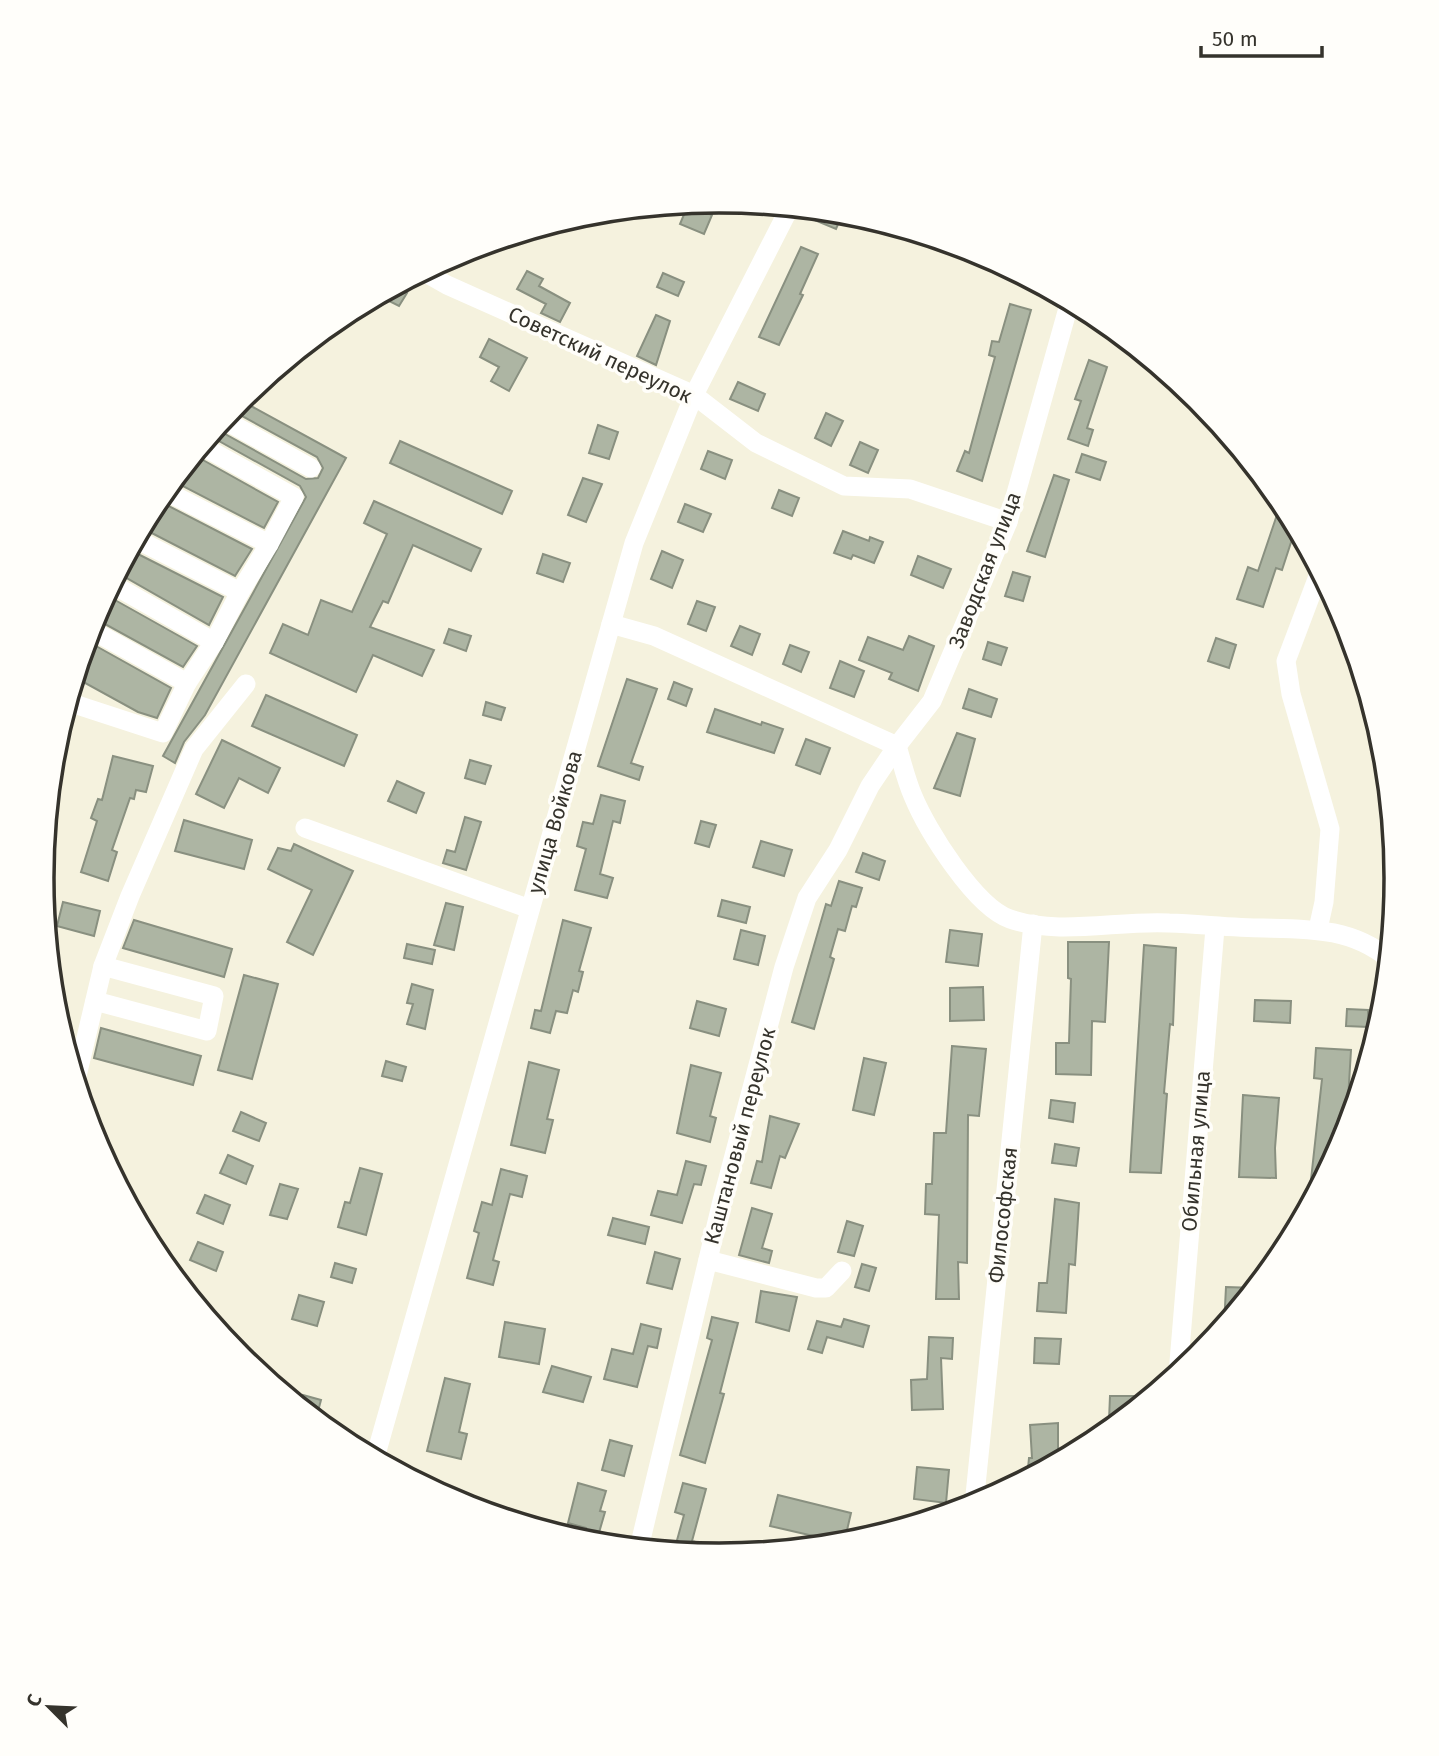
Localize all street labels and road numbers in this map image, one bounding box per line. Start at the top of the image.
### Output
street label: Советский переулок [504,301,696,409]
street label: Заводская улица [943,488,1027,652]
street label: улица Войкова [522,747,588,897]
street label: Каштановый переулок [699,1025,782,1247]
street label: Обильная улица [1176,1069,1216,1233]
street label: Философская [983,1146,1023,1284]

